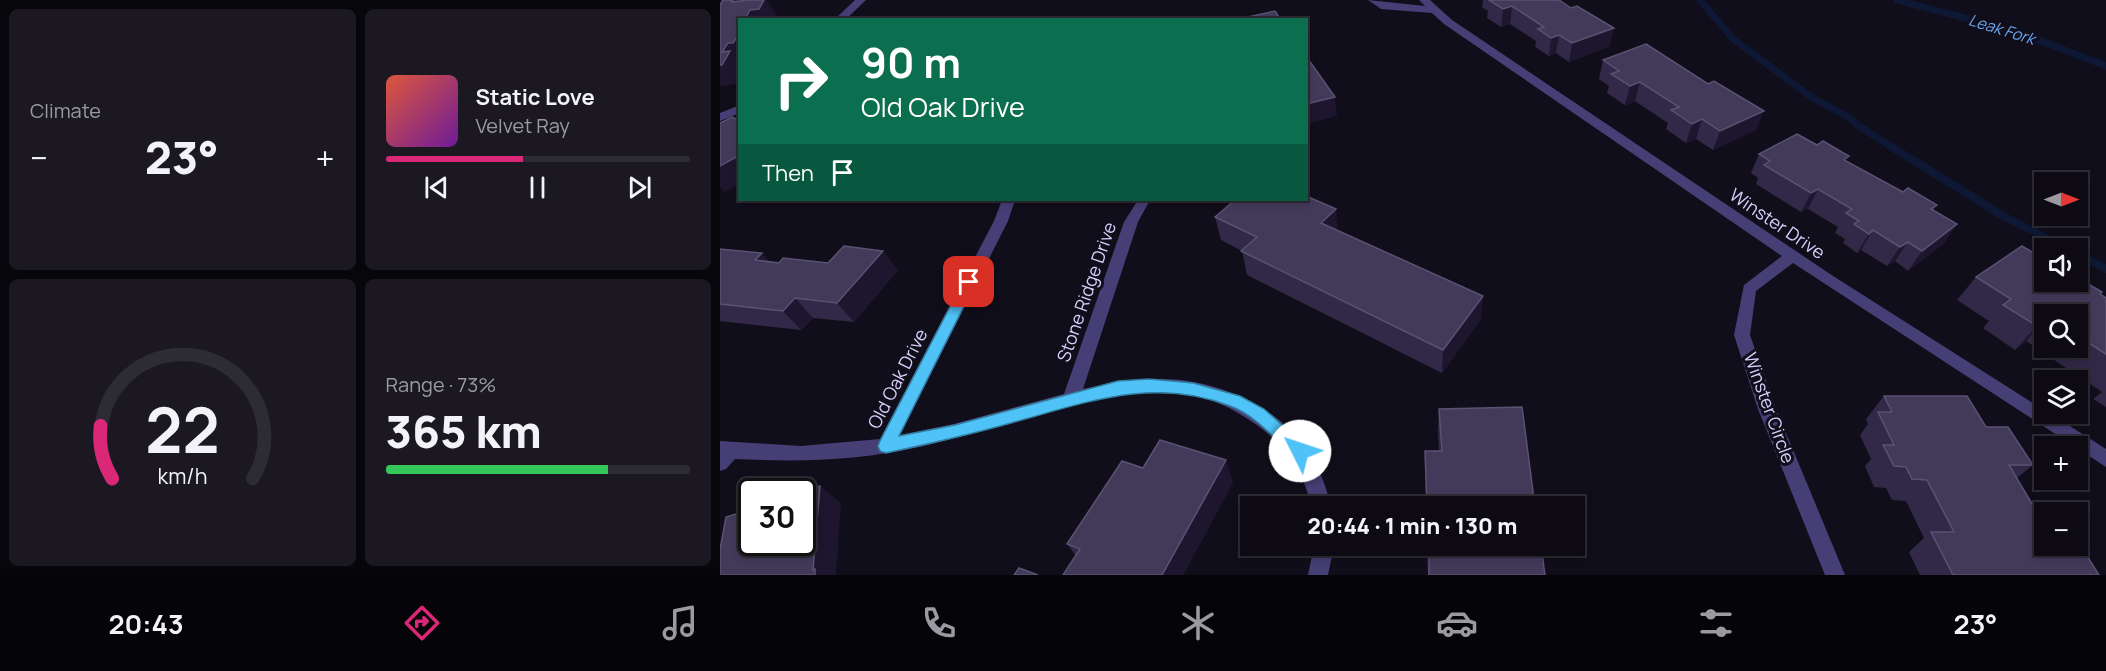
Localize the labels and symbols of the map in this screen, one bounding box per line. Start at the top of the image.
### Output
water label: Leak Fork [1966,8,2040,50]
north arrow [2034,172,2088,226]
street label: Winster Drive [1725,182,1830,264]
street label: Stone Ridge Drive [1051,219,1121,365]
pin [943,256,994,307]
street label: Old Oak Drive [862,324,933,433]
street label: Winster Circle [1739,349,1801,466]
position arrow [1268,419,1332,483]
speed limit sign: 30 [738,478,816,556]

